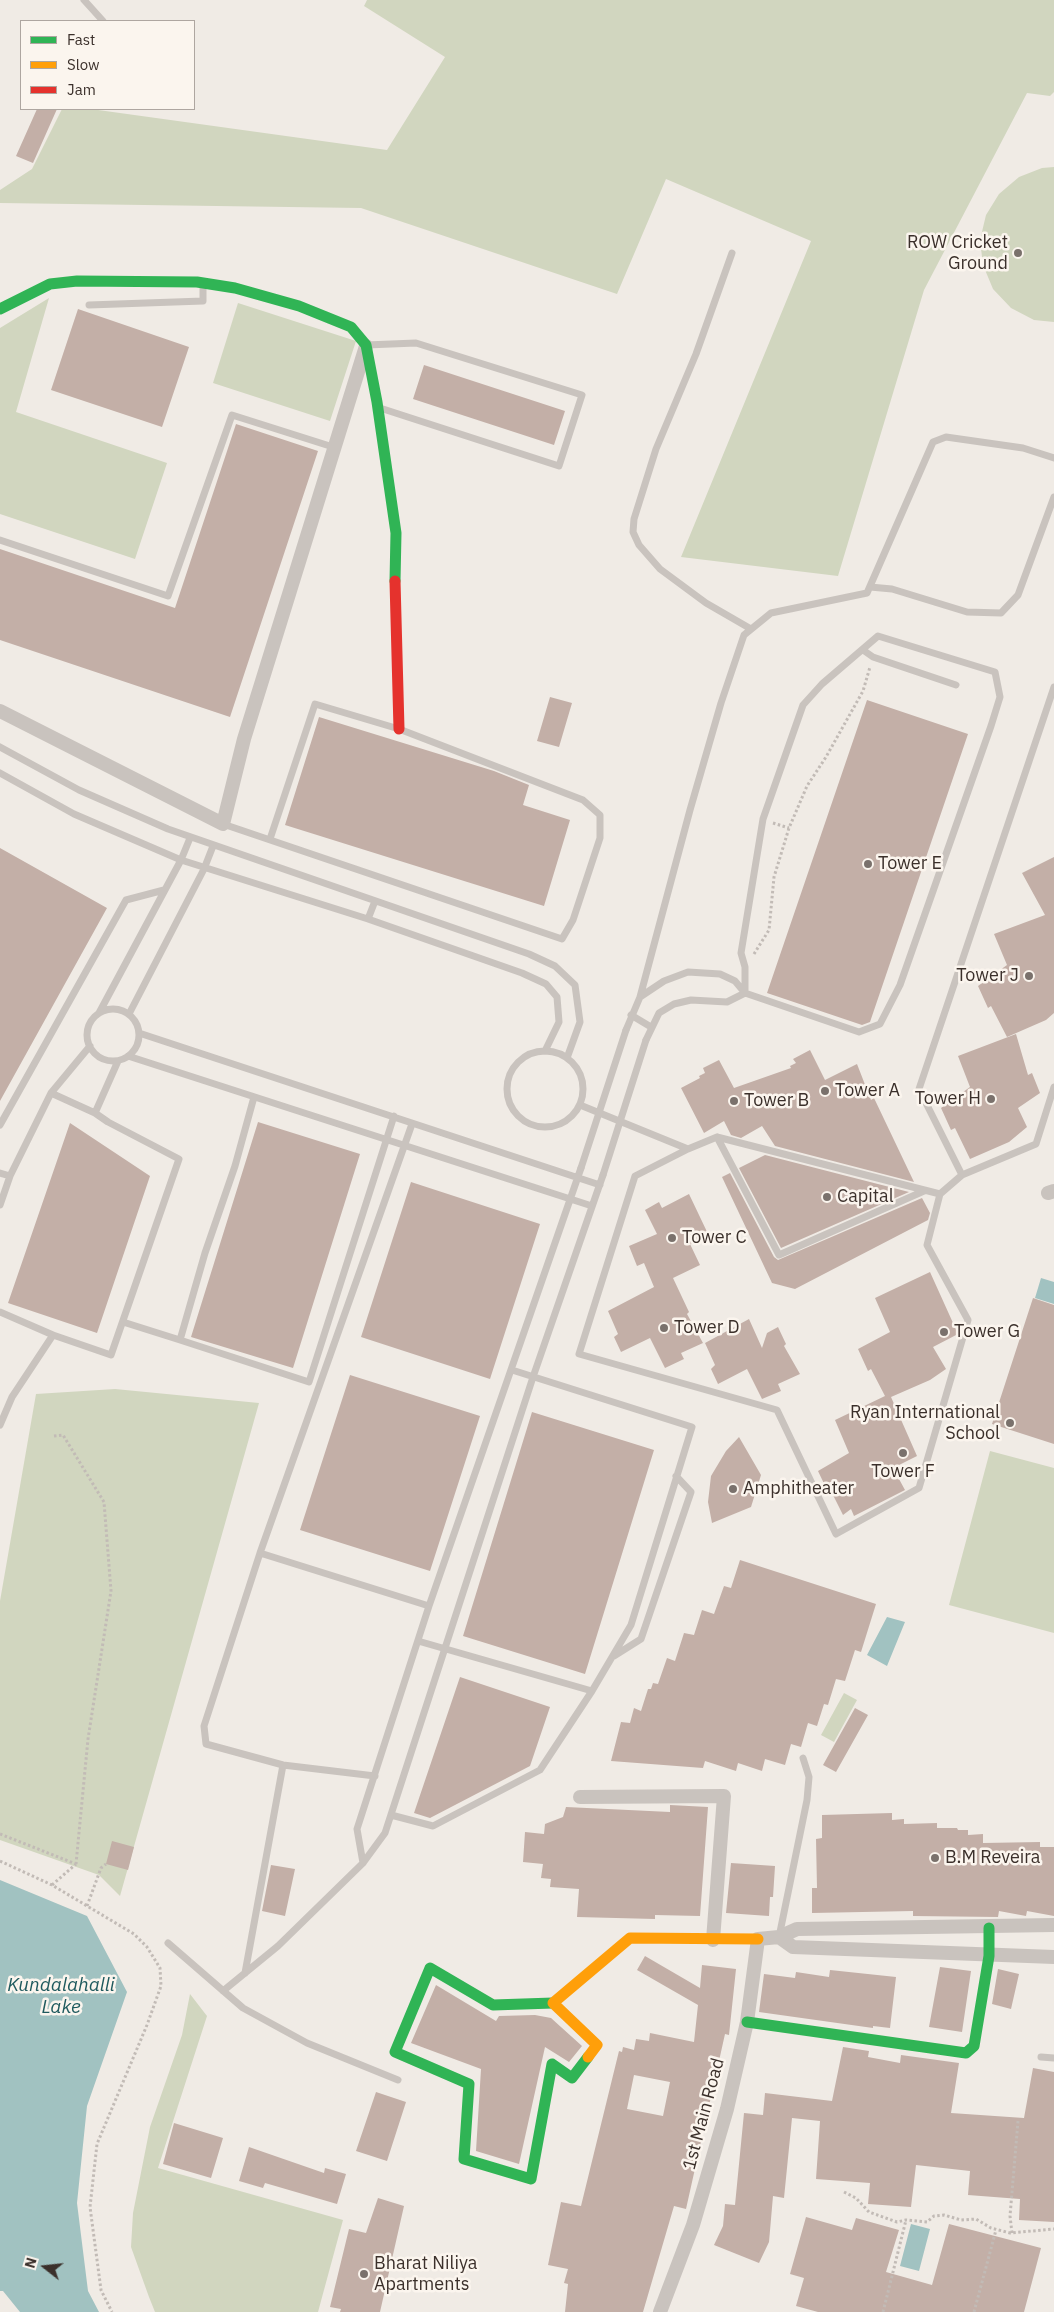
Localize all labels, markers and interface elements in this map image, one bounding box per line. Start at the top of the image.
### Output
legend [20,20,195,110]
text: Fast [67,30,95,49]
text: Slow [67,55,100,74]
text: Jam [67,80,96,99]
place label: ROW Cricket Ground [907,232,1008,274]
marker: ROW Cricket Ground [1012,247,1024,259]
place label: Tower E [878,853,942,875]
marker: Tower E [862,858,874,870]
place label: Tower J [956,965,1019,987]
marker: Tower J [1023,970,1035,982]
place label: Tower A [835,1080,900,1102]
marker: Tower A [819,1085,831,1097]
place label: Tower H [915,1088,981,1110]
place label: Tower B [744,1090,809,1112]
marker: Tower H [985,1093,997,1105]
marker: Tower B [728,1095,740,1107]
place label: Capital [837,1186,894,1208]
marker: Capital [821,1191,833,1203]
place label: Tower C [682,1227,747,1249]
marker: Tower C [666,1232,678,1244]
place label: Tower D [674,1317,740,1339]
place label: Tower G [954,1321,1020,1343]
marker: Tower D [658,1322,670,1334]
marker: Tower G [938,1326,950,1338]
place label: Ryan International School [850,1402,1000,1445]
marker: Ryan International School [1004,1417,1016,1429]
marker: Tower F [897,1447,909,1459]
place label: Tower F [871,1461,935,1483]
place label: Amphitheater [743,1478,854,1500]
marker: Amphitheater [727,1483,739,1495]
place label: B.M Reveira [945,1847,1040,1869]
marker: B.M Reveira [929,1852,941,1864]
water label: Kundalahalli Lake [7,1975,115,2019]
street label: 1st Main Road [679,2056,729,2172]
north arrow [20,2242,70,2292]
place label: Bharat Niliya Apartments [374,2253,477,2296]
text: N [21,2256,41,2270]
marker: Bharat Niliya Apartments [358,2268,370,2280]

